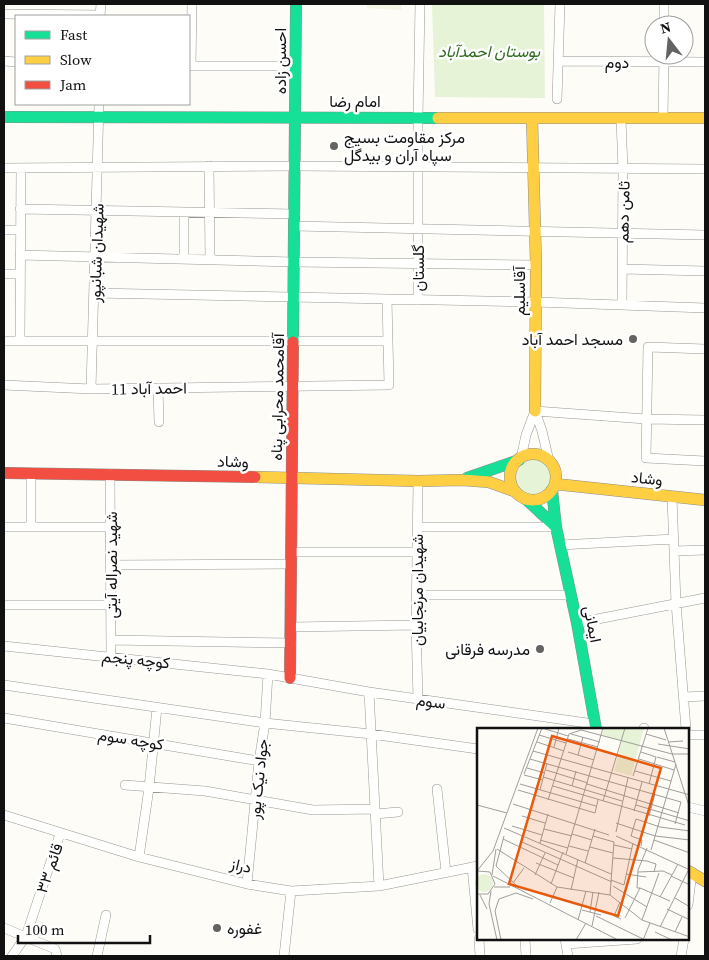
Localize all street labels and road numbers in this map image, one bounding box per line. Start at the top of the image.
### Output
street label: احسن زاده [269,28,291,94]
street label: دوم [605,51,629,73]
street label: امام رضا [329,90,381,112]
street label: ثامن دهم [611,181,635,243]
street label: شهیدان شبانپور [83,203,110,304]
street label: گلستان [407,245,429,291]
street label: آقاسلیم [508,265,530,316]
street label: آقامحمد محرابی پناه [265,332,290,461]
street label: احمد آباد 11 [111,376,187,400]
street label: وشاد [217,450,249,472]
street label: وشاد [630,465,664,491]
street label: شهید نصراله آیتی [100,511,122,619]
street label: شهیدان مرنجابیان [406,534,428,646]
street label: ایمانی [579,604,607,644]
street label: کوچه پنجم [101,644,171,675]
street label: سوم [415,688,447,714]
street label: کوچه سوم [96,723,165,756]
street label: جواد نیک پور [243,738,274,821]
street label: قائم ۳۳ [30,840,68,896]
street label: دراز [227,852,254,878]

